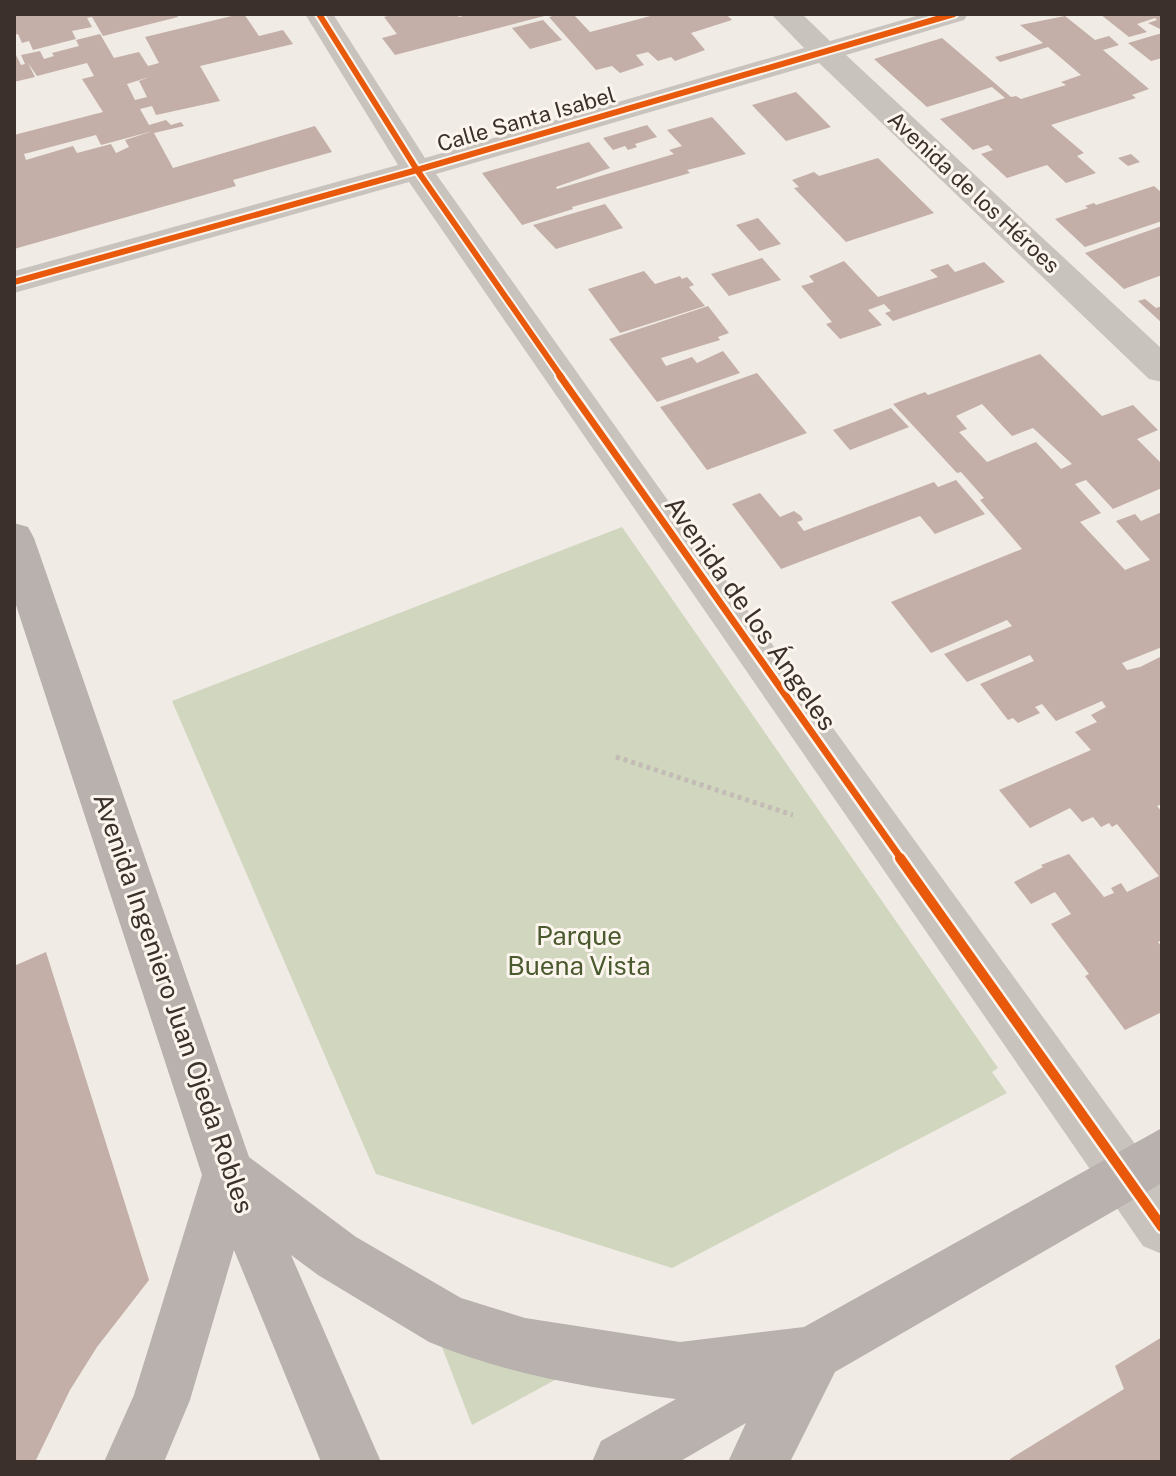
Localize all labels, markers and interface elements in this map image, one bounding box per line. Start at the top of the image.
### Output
street label: Calle Santa Isabel [434,81,618,157]
street label: Avenida de los Héroes [883,106,1065,278]
street label: Avenida de los Ángeles [658,490,844,736]
street label: Avenida Ingeniero Juan Ojeda Robles [87,789,261,1217]
park label: Parque Buena Vista [507,920,651,981]

